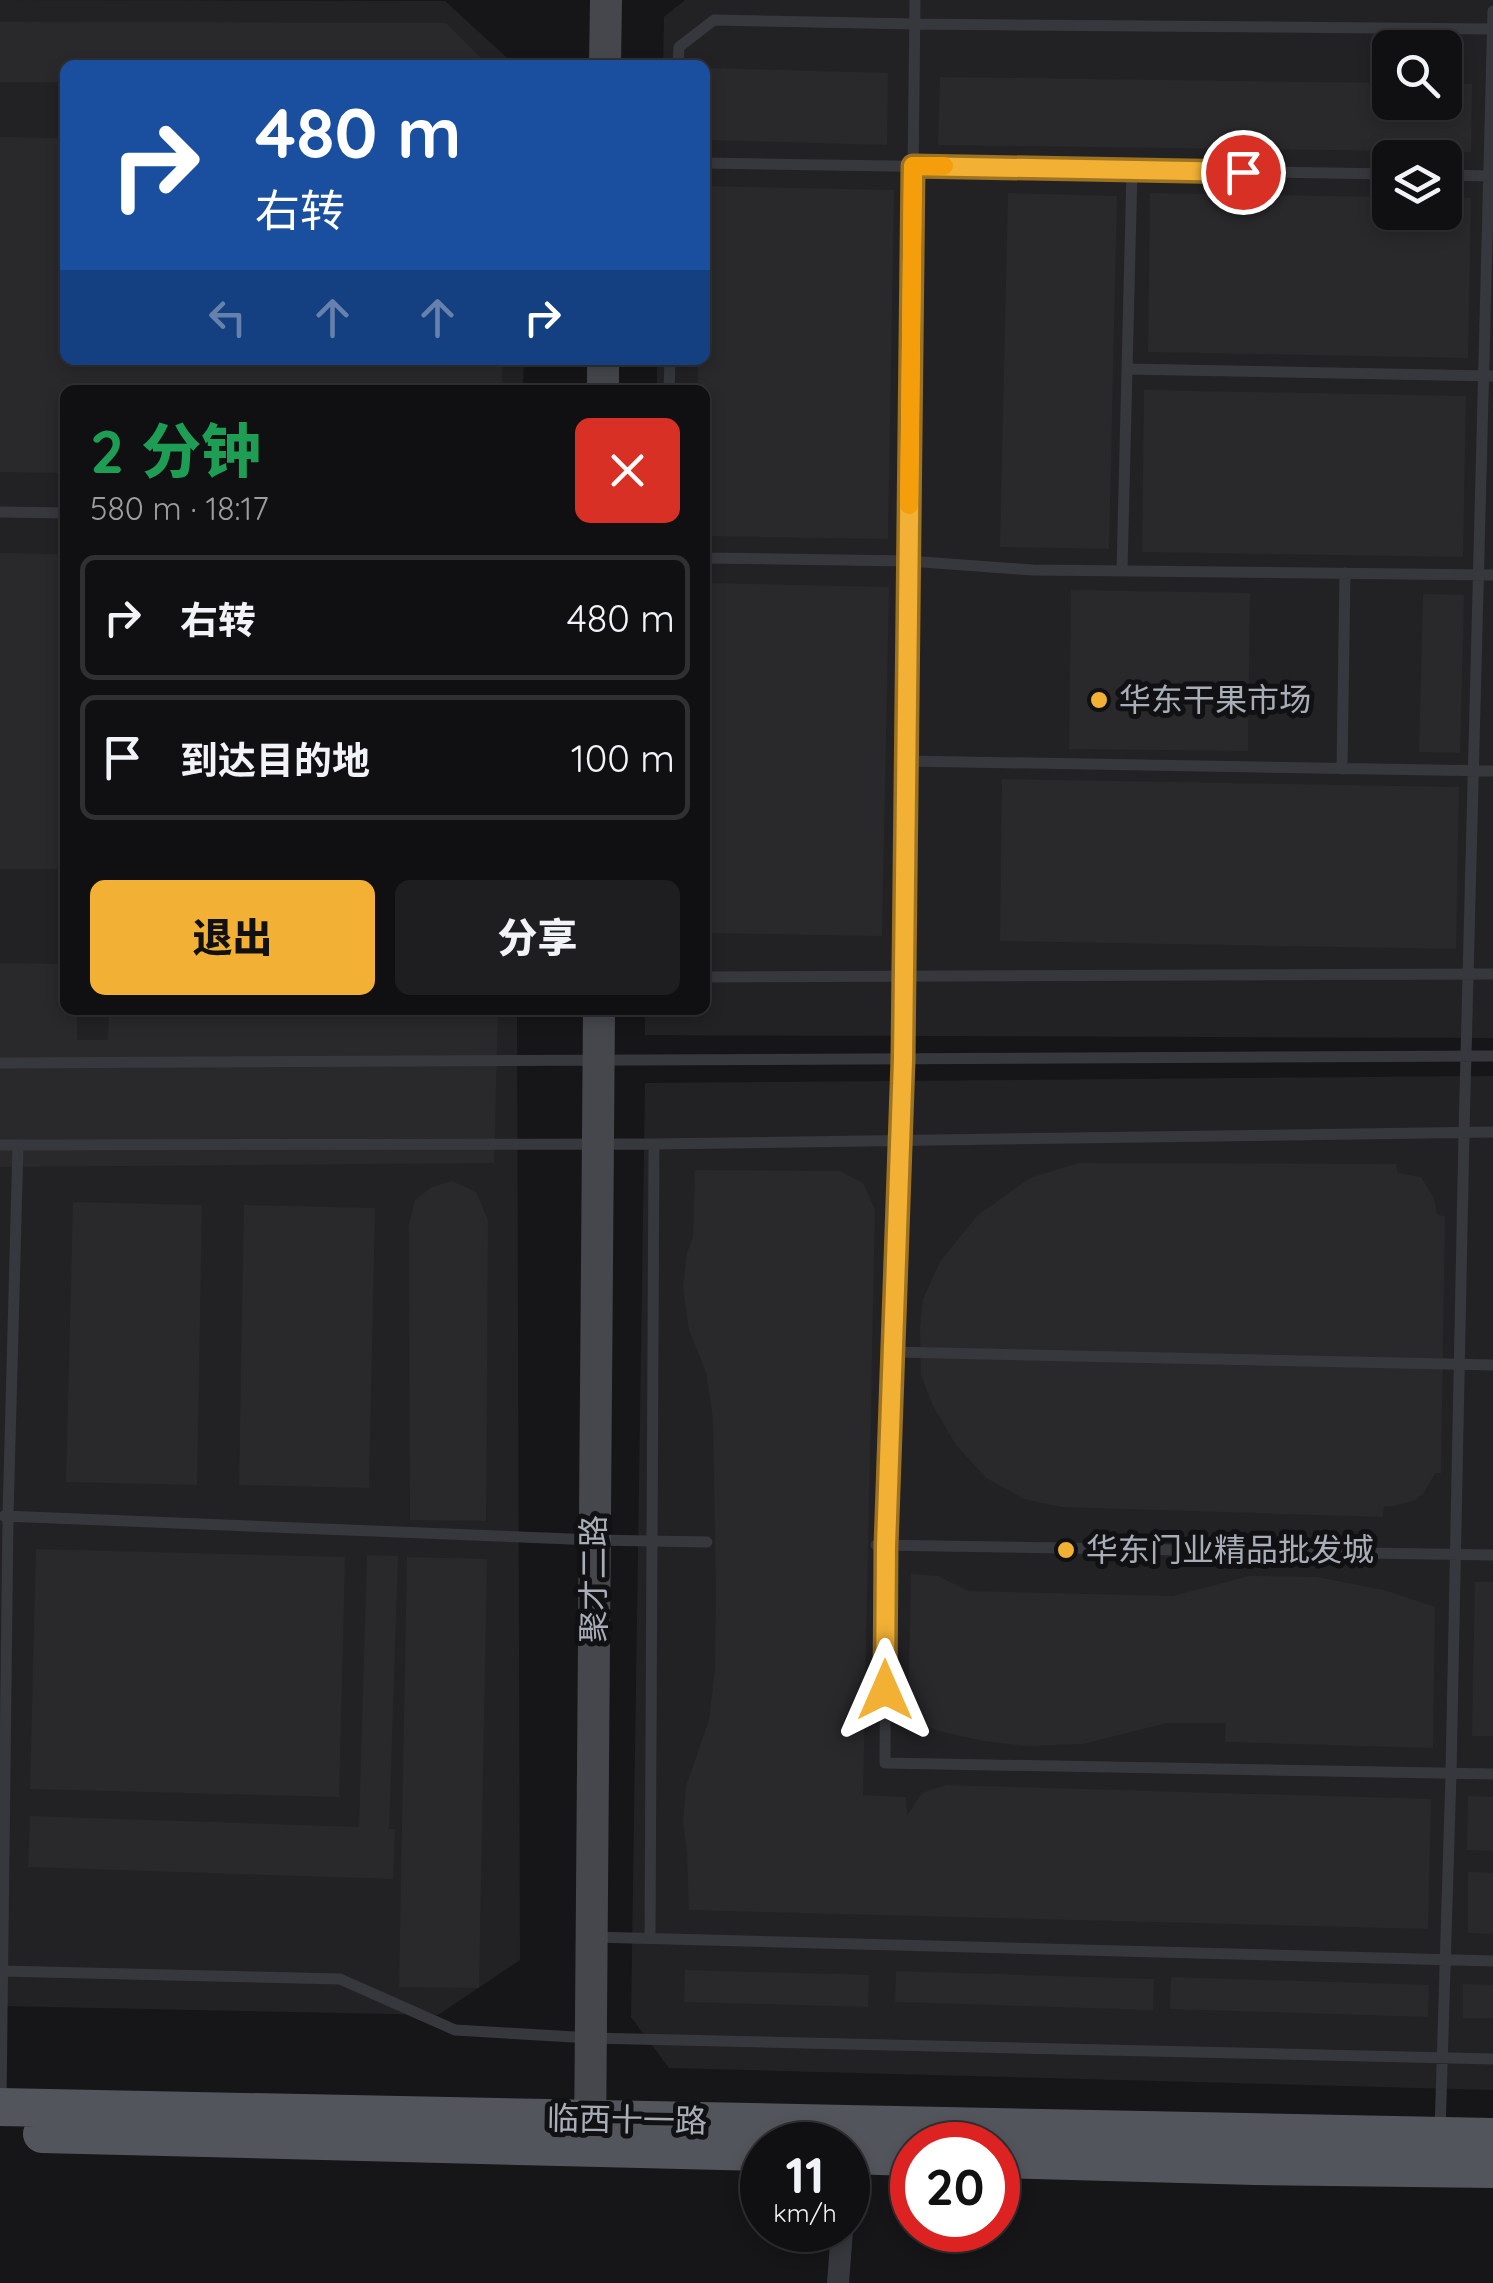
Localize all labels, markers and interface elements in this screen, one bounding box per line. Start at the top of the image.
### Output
map controls [1372,30,1462,230]
button: search [1372,30,1462,120]
text: 480 m [255,88,462,176]
icon: right [90,100,220,230]
pin [1201,130,1286,215]
button: layers [1372,140,1462,230]
icon: arrive [1216,145,1271,200]
text: 右转 [255,182,345,238]
icon: left [200,290,255,345]
icon: ahead [305,290,360,345]
icon: ahead [410,290,465,345]
icon: right [515,290,570,345]
text: 2 分钟 [90,413,261,488]
button: close [575,418,680,523]
text: 580 m · 18:17 [90,488,269,528]
icon: right [95,590,150,645]
text: 480 m [567,594,675,642]
text: 右转 [180,596,256,644]
place label: 华东干果市场 [1119,679,1311,719]
marker: 华东干果市场 [1088,689,1110,711]
icon: arrive [95,730,150,785]
text: 100 m [571,734,675,782]
text: 到达目的地 [180,736,370,784]
button: 退出 [90,880,375,995]
button: 分享 [395,880,680,995]
street label: 聚才二路 [573,1515,613,1643]
place label: 华东门业精品批发城 [1086,1529,1374,1569]
marker: 华东门业精品批发城 [1055,1539,1077,1561]
position arrow [833,1638,937,1742]
street label: 临西十一路 [547,2098,707,2140]
speed limit sign: 20 [890,2122,1020,2252]
text: 11 [786,2143,824,2206]
text: km/h [773,2197,837,2228]

